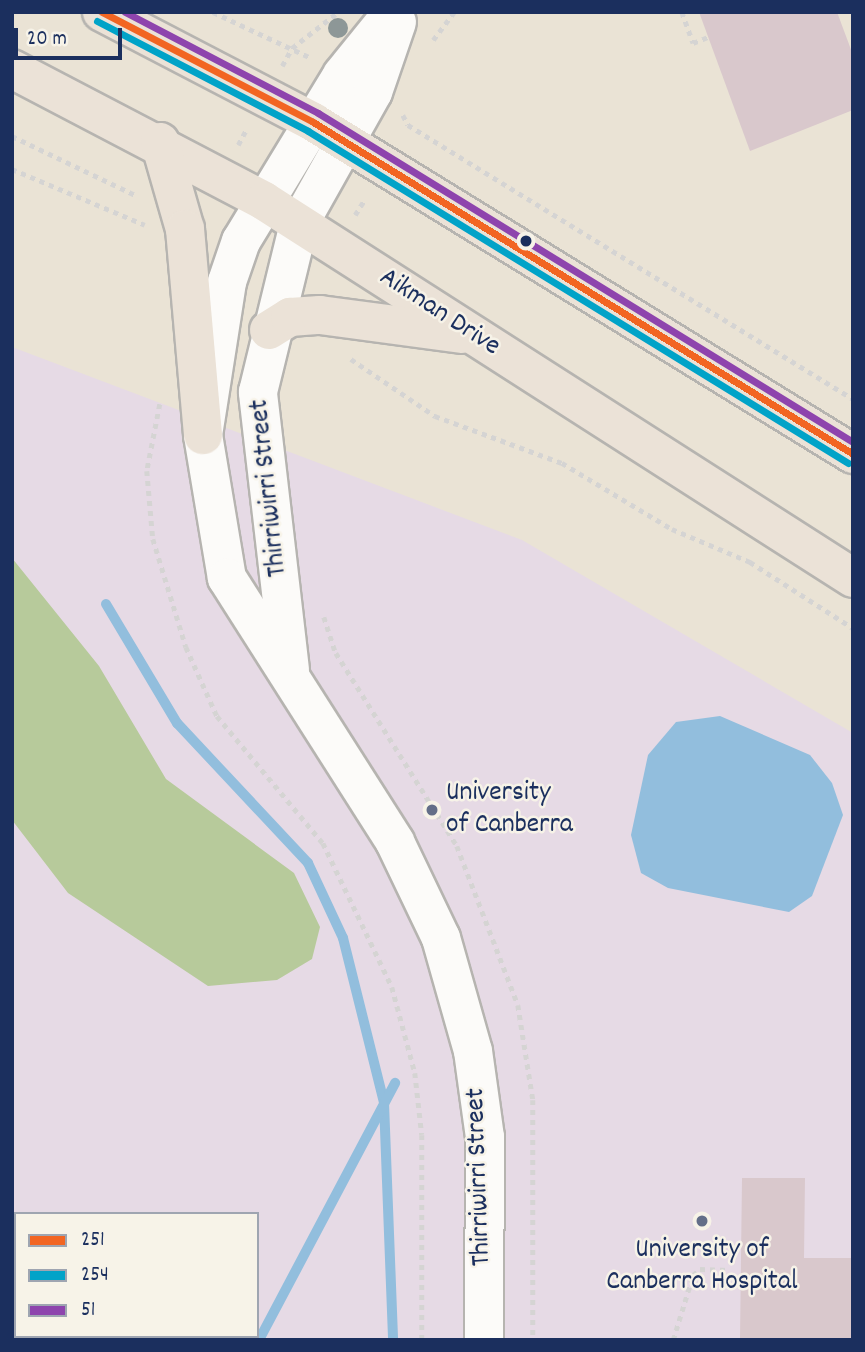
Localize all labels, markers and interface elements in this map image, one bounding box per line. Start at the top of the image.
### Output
scale bar [18,14,126,58]
text: 20 m [27,25,67,55]
unlabelled marker [519,234,533,248]
street label: Aikman Drive [372,261,506,365]
street label: Thirriwirri Street [244,397,296,579]
place label: University of Canberra [446,777,573,843]
marker: University of Canberra [424,802,440,818]
street label: Thirriwirri Street [460,1087,500,1267]
marker: University of Canberra Hospital [692,1211,712,1231]
legend [14,1212,259,1338]
text: 251 [81,1226,105,1256]
place label: University of Canberra Hospital [606,1234,798,1300]
text: 254 [81,1261,109,1291]
text: 51 [81,1296,95,1326]

